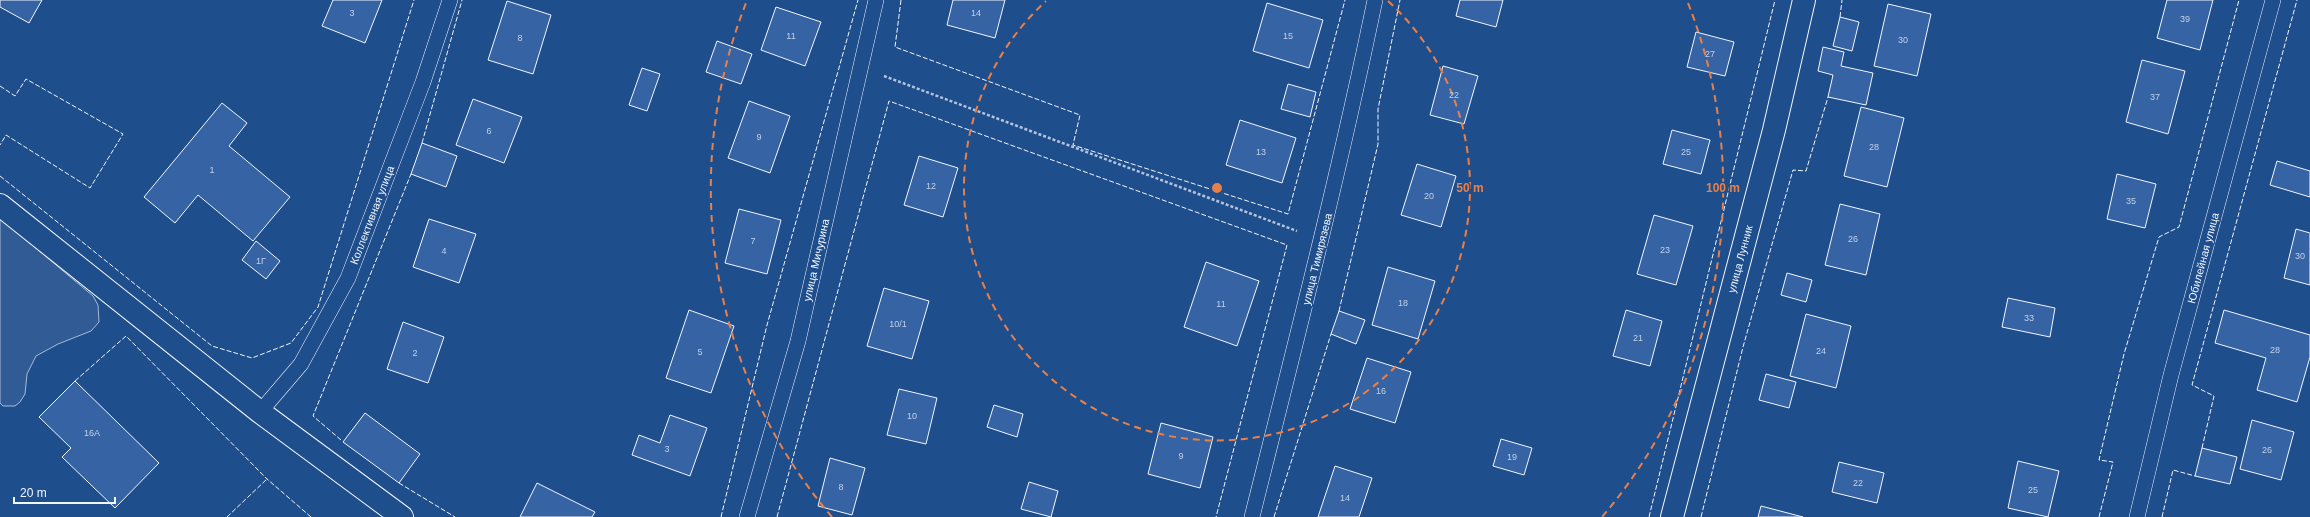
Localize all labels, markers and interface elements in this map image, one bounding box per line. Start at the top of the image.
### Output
house number: 3 [349,8,355,18]
house number: 14 [971,8,981,18]
house number: 39 [2180,14,2190,24]
house number: 11 [786,31,796,41]
house number: 15 [1283,31,1293,41]
house number: 8 [517,33,523,43]
house number: 30 [1898,35,1908,45]
house number: 27 [1705,49,1715,59]
house number: 22 [1449,90,1459,100]
house number: 37 [2150,92,2160,102]
house number: 6 [486,126,492,136]
house number: 9 [756,132,762,142]
house number: 28 [1869,142,1879,152]
house number: 13 [1256,147,1266,157]
house number: 25 [1681,147,1691,157]
street label: Коллективная улица [348,163,397,266]
house number: 1 [209,165,215,175]
house number: 12 [926,181,936,191]
centre of rings [1210,181,1224,195]
text: 50 m [1456,181,1484,195]
text: 100 m [1706,181,1740,195]
house number: 20 [1424,191,1434,201]
house number: 35 [2126,196,2136,206]
street label: Юбилейная улица [2185,210,2221,305]
street label: улица Тимирязева [1300,211,1334,306]
street label: улица Мичурина [801,217,832,302]
street label: улица Лунник [1725,224,1755,294]
house number: 26 [1848,234,1858,244]
house number: 7 [750,236,756,246]
house number: 23 [1660,245,1670,255]
house number: 4 [441,246,447,256]
house number: 30 [2295,251,2305,261]
house number: 1Г [256,256,266,266]
house number: 18 [1398,298,1408,308]
house number: 11 [1216,299,1226,309]
house number: 33 [2024,313,2034,323]
house number: 10/1 [889,319,907,329]
house number: 21 [1633,333,1643,343]
house number: 28 [2270,345,2280,355]
house number: 24 [1816,346,1826,356]
house number: 5 [697,347,703,357]
house number: 2 [412,348,418,358]
house number: 16 [1376,386,1386,396]
house number: 10 [907,411,917,421]
house number: 16А [84,428,100,438]
house number: 3 [664,444,670,454]
house number: 26 [2262,445,2272,455]
house number: 9 [1178,451,1184,461]
house number: 19 [1507,452,1517,462]
house number: 22 [1853,478,1863,488]
scale bar [14,479,115,505]
house number: 8 [838,482,844,492]
house number: 25 [2028,485,2038,495]
text: 20 m [20,486,47,500]
house number: 14 [1340,493,1350,503]

